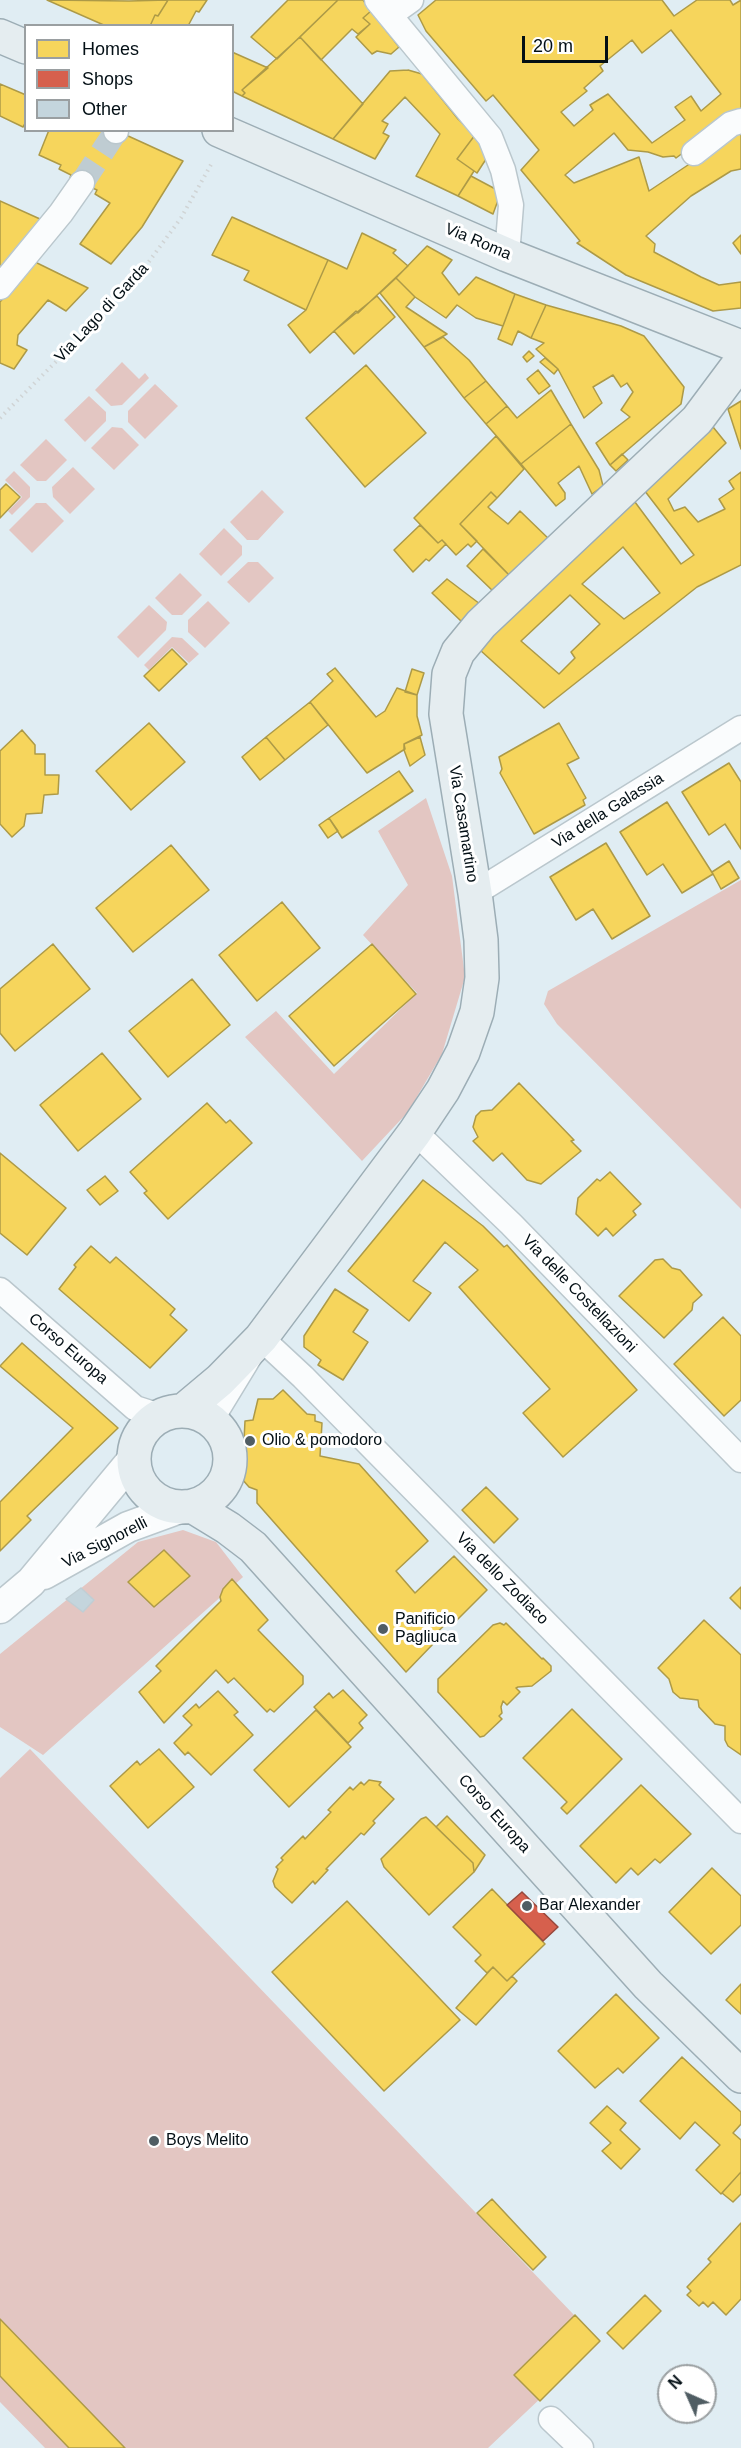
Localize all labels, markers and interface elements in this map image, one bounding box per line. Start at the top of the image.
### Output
legend [24,24,234,132]
scale bar [525,24,610,62]
text: 20 m [533,36,573,56]
text: Homes [82,39,139,59]
text: Shops [82,69,133,89]
text: Other [82,99,127,119]
street label: Via Roma [442,219,514,265]
street label: Via Lago di Garda [51,259,153,367]
street label: Via Casamartino [444,764,482,884]
street label: Via della Galassia [549,769,667,853]
street label: Via delle Costellazioni [518,1231,640,1357]
street label: Corso Europa [24,1309,112,1389]
place label: Olio & pomodoro [262,1431,382,1451]
marker: Olio & pomodoro [243,1434,257,1448]
street label: Via Signorelli [59,1513,151,1573]
street label: Via dello Zodiaco [452,1529,552,1629]
place label: Panificio Pagliuca [395,1610,456,1648]
marker: Panificio Pagliuca [376,1622,390,1636]
street label: Corso Europa [454,1771,534,1857]
place label: Bar Alexander [539,1896,640,1916]
marker: Bar Alexander [520,1899,534,1913]
place label: Boys Melito [166,2131,249,2151]
marker: Boys Melito [147,2134,161,2148]
north arrow [657,2364,717,2424]
text: N [665,2372,685,2392]

